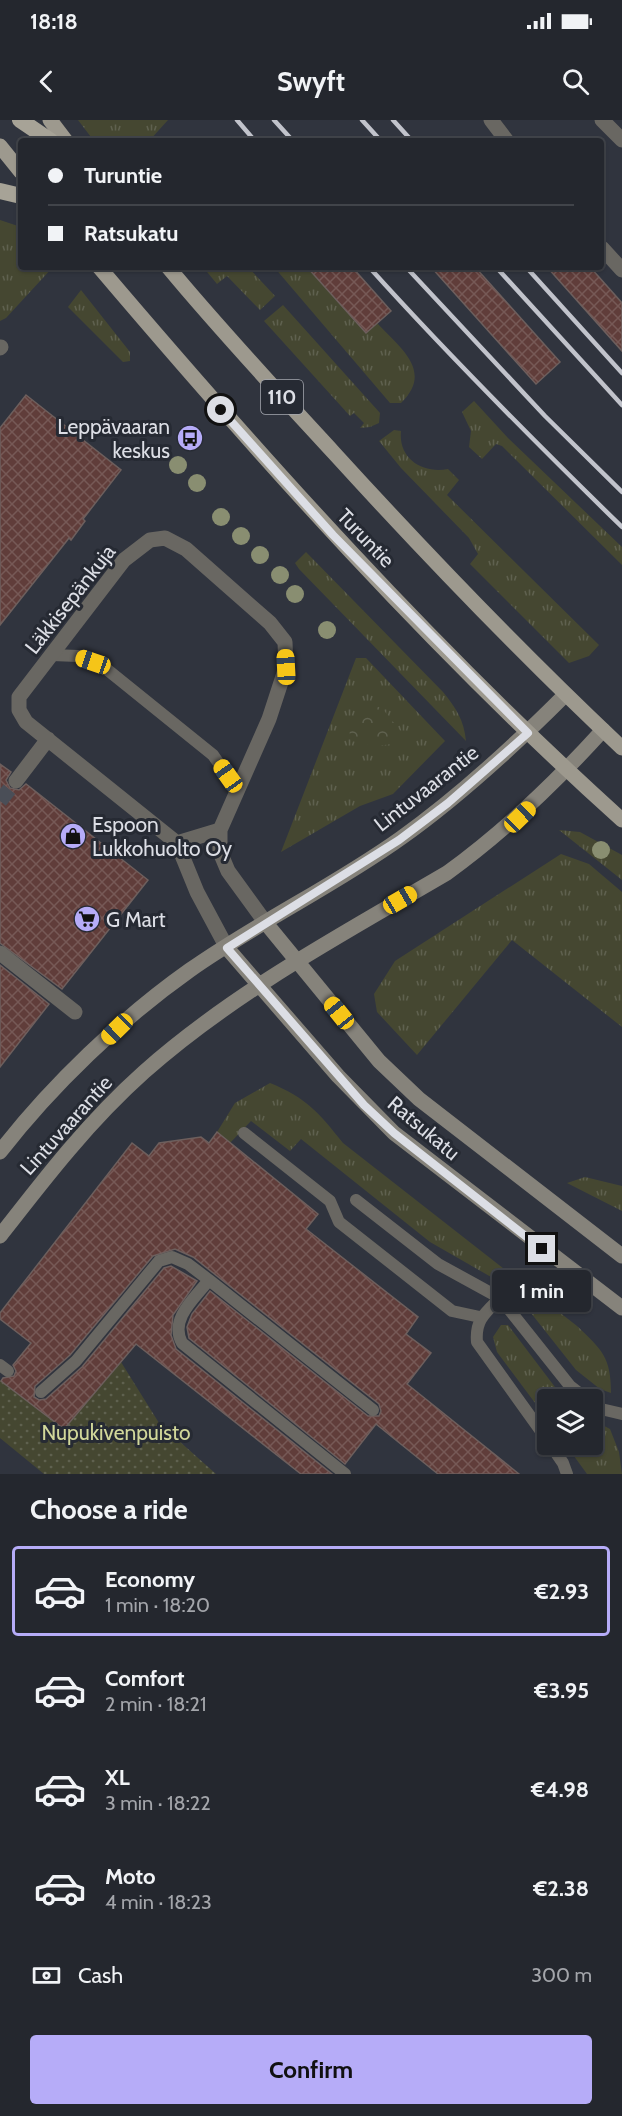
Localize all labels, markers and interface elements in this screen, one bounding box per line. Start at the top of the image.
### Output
text: 18:18 [30,8,78,35]
icon: back [30,65,63,98]
text: Swyft [277,65,345,98]
icon: search [559,65,592,98]
text: Turuntie [84,162,162,189]
text: Ratsukatu [84,220,179,247]
road number: 110 [261,380,303,414]
route start [207,396,234,423]
place label: Leppävaaran keskus [57,414,170,463]
bus stop icon: Leppävaaran keskus [175,423,205,453]
street label: Turuntie [332,503,400,573]
street label: Läkkisepänkuja [20,539,121,659]
car [73,648,113,676]
car [276,649,296,685]
street label: Lintuvaarantie [369,739,483,836]
car [210,756,246,796]
car [501,798,539,836]
place label: Espoon Lukkohuolto Oy [92,812,233,861]
shop icon: Espoon Lukkohuolto Oy [58,821,88,851]
car [380,883,420,917]
supermarket icon: G Mart [72,904,102,934]
place label: G Mart [106,907,166,932]
car [321,993,357,1033]
car [98,1010,136,1048]
street label: Lintuvaarantie [15,1070,117,1180]
street label: Ratsukatu [383,1091,465,1165]
route end [528,1235,555,1262]
callout: 1 min [492,1270,592,1312]
text: 1 min [519,1279,564,1303]
map controls [537,1389,603,1455]
button: layers [537,1389,603,1455]
park label: Nupukivenpuisto [41,1420,191,1445]
text: Choose a ride [30,1493,188,1526]
icon: car [33,1564,87,1618]
text: Economy [105,1566,195,1593]
text: €2.93 [534,1578,589,1605]
text: 1 min · 18:20 [105,1593,210,1617]
icon: car [33,1663,87,1717]
text: Comfort [105,1665,184,1692]
text: €3.95 [534,1677,589,1704]
text: 2 min · 18:21 [105,1692,207,1716]
icon: car [33,1762,87,1816]
text: XL [105,1764,130,1791]
text: €4.98 [531,1776,589,1803]
text: 3 min · 18:22 [105,1791,211,1815]
icon: car [33,1861,87,1915]
text: Moto [105,1863,156,1890]
text: €2.38 [533,1875,589,1902]
text: 4 min · 18:23 [105,1890,212,1914]
icon: cash [30,1959,63,1992]
text: Cash [78,1962,123,1989]
text: 300 m [531,1963,592,1987]
button: Confirm [30,2035,592,2104]

